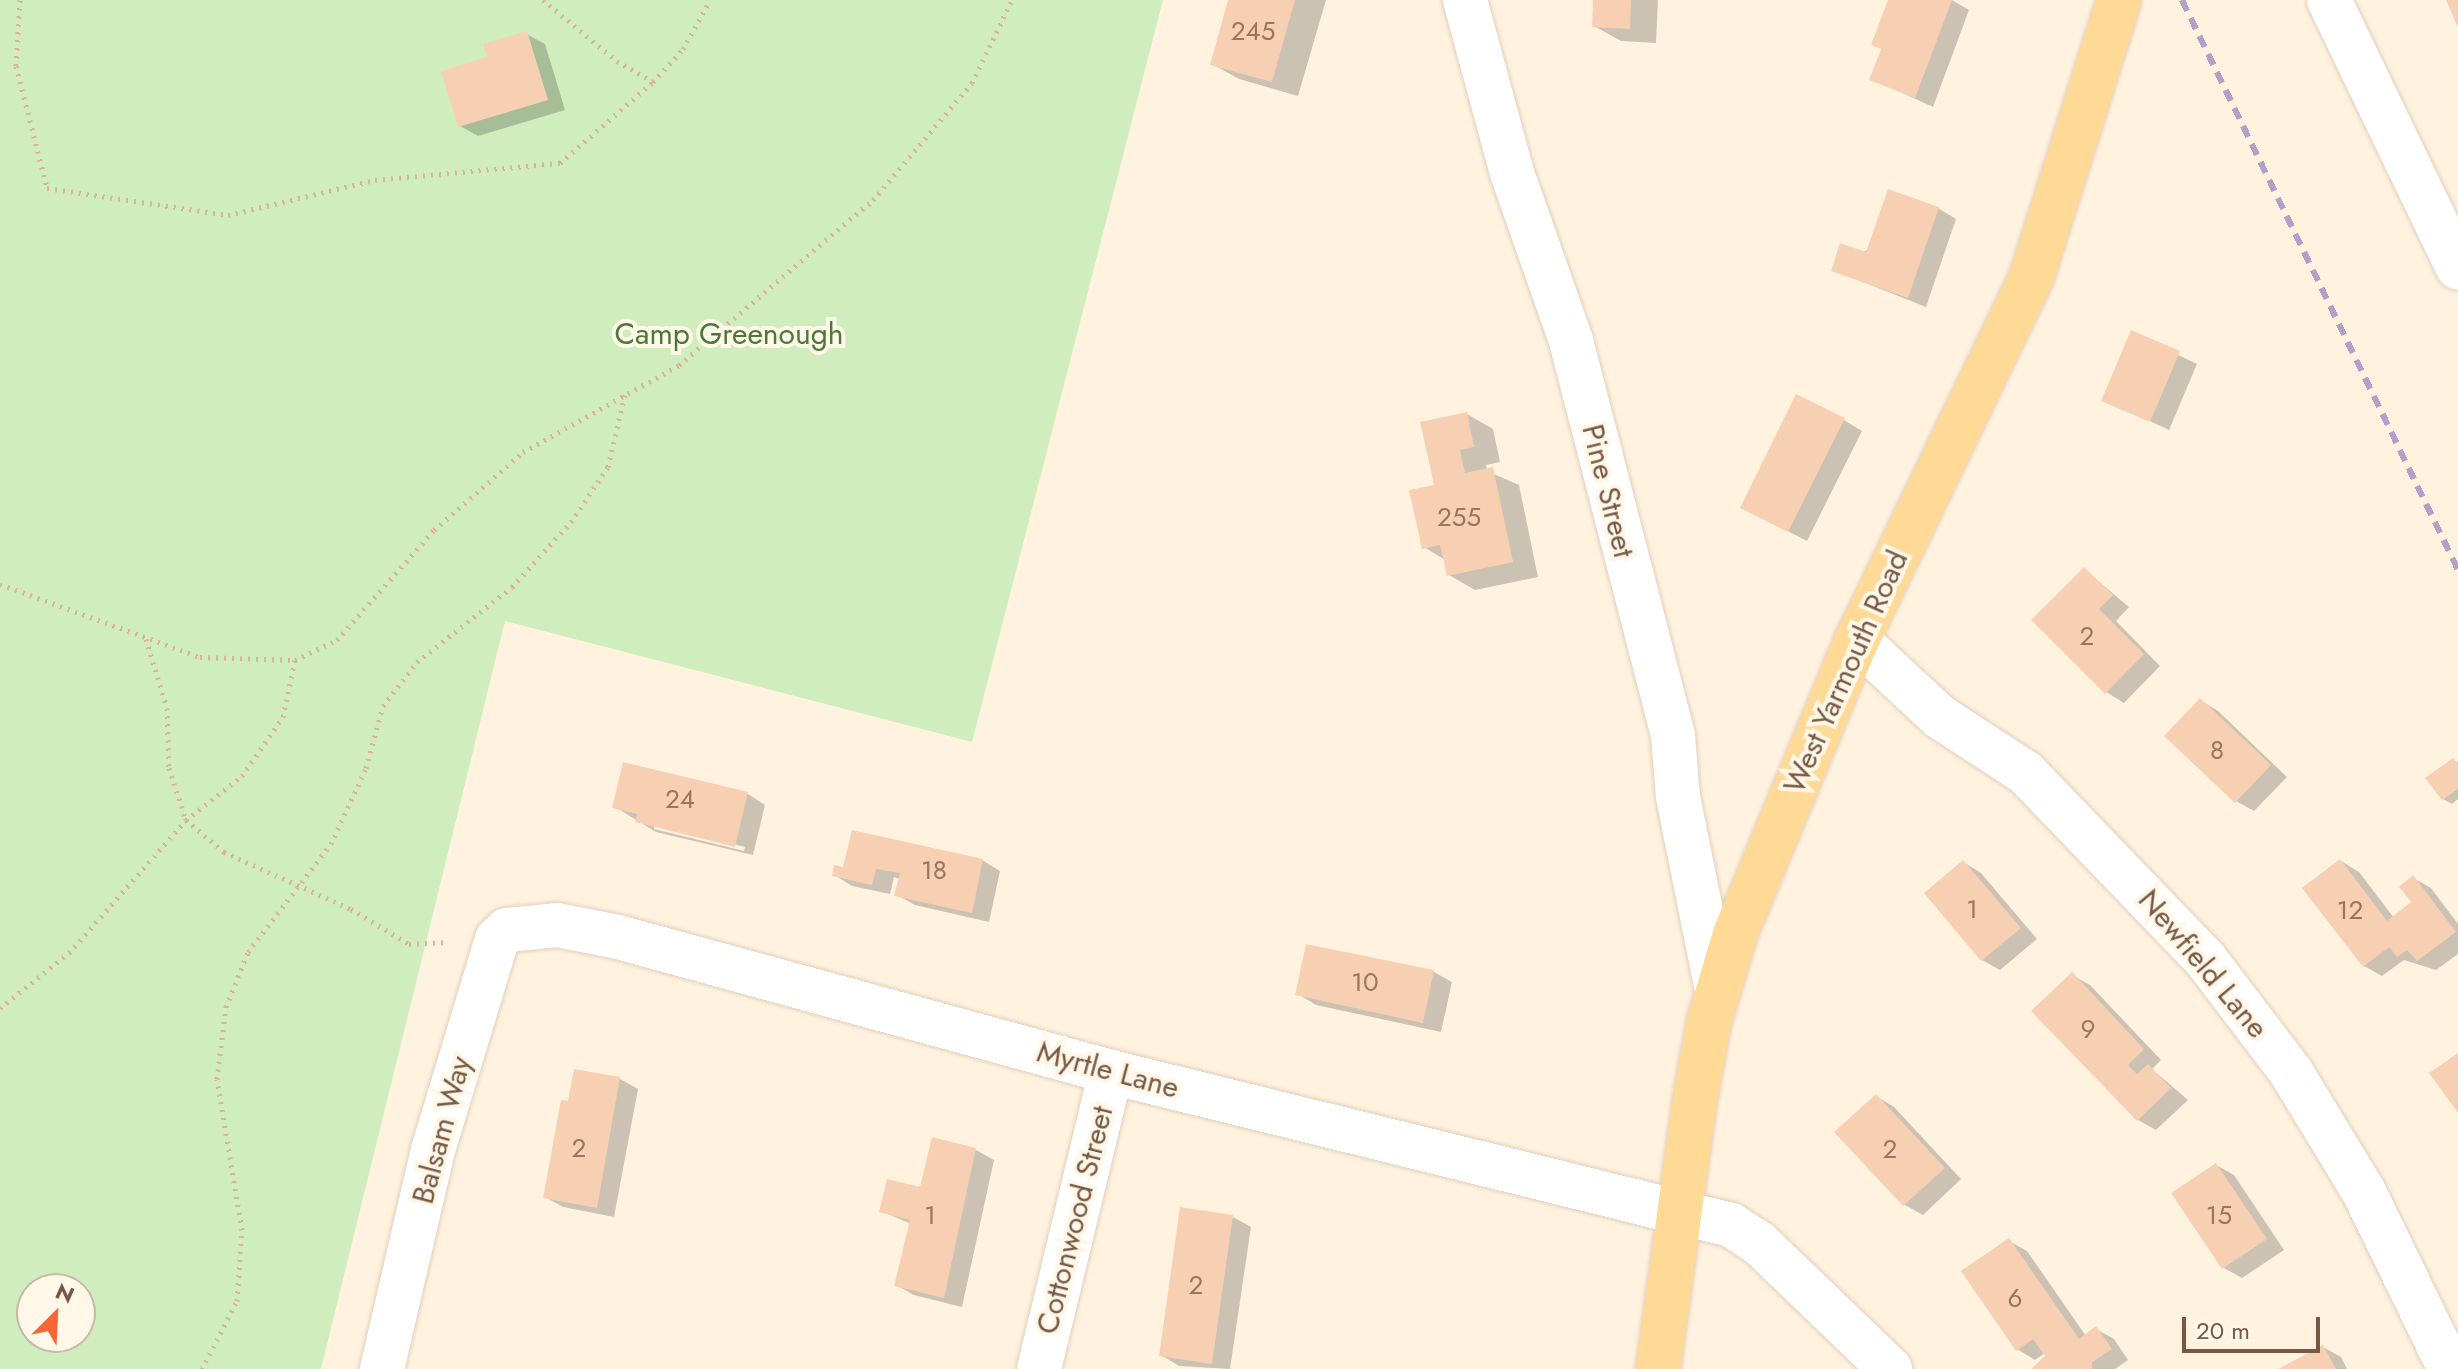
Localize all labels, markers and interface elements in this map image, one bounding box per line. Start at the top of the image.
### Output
house number: 245 [1231,16,1275,48]
park label: Camp Greenough [614,316,844,352]
street label: Pine Street [1574,421,1642,561]
house number: 255 [1437,502,1481,534]
street label: West Yarmouth Road [1776,545,1916,799]
house number: 2 [2080,621,2094,653]
house number: 8 [2210,735,2224,767]
house number: 24 [665,784,695,816]
house number: 18 [921,855,947,887]
street label: Newfield Lane [2131,882,2275,1046]
house number: 1 [1966,894,1978,926]
house number: 12 [2337,895,2363,927]
house number: 10 [1351,967,1379,999]
house number: 9 [2081,1014,2095,1046]
street label: Myrtle Lane [1033,1034,1183,1106]
street label: Balsam Way [405,1052,479,1208]
street label: Cottonwood Street [1029,1102,1121,1338]
house number: 2 [572,1133,586,1165]
house number: 2 [1883,1134,1897,1166]
house number: 1 [924,1200,936,1232]
house number: 15 [2206,1200,2232,1232]
house number: 2 [1189,1270,1203,1302]
north arrow [16,1273,96,1353]
text: N [50,1275,79,1311]
house number: 6 [2008,1283,2022,1315]
scale bar [2186,1301,2324,1351]
text: 20 m [2196,1313,2250,1348]

